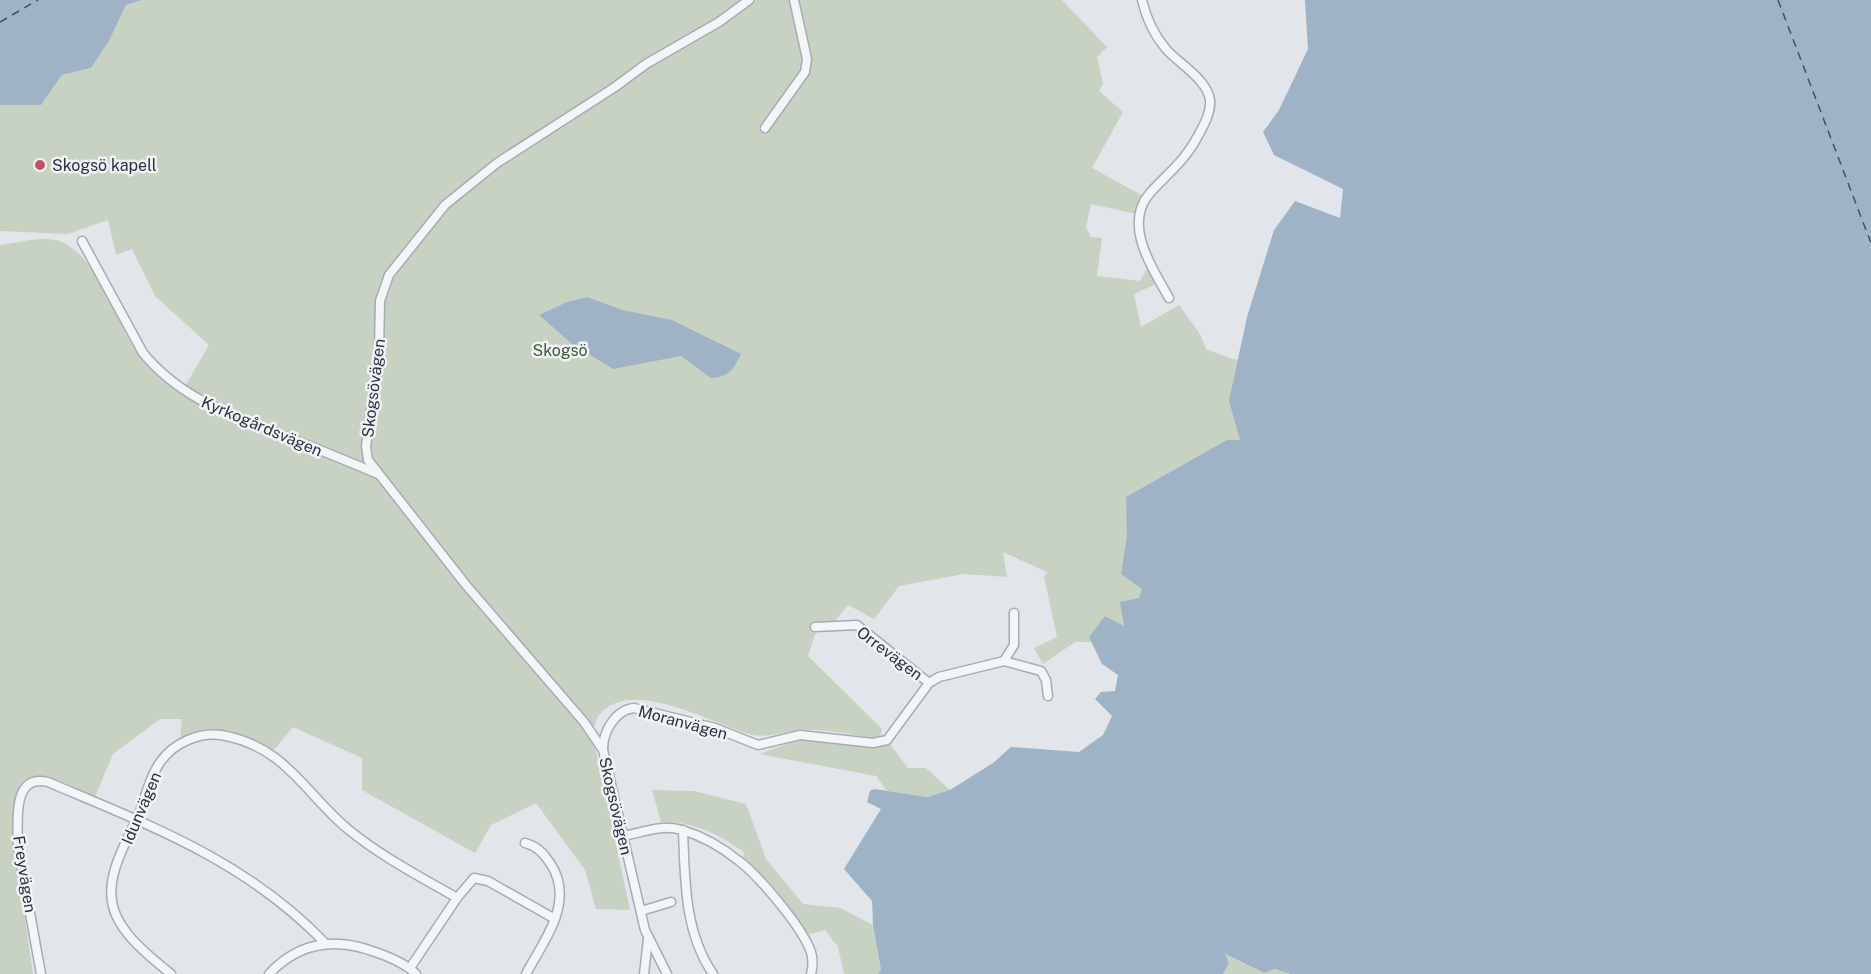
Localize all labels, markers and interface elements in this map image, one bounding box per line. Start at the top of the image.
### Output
place label: Skogsö kapell [52,156,157,175]
marker: Skogsö kapell [33,158,47,172]
street label: Skogsövägen [358,337,389,439]
park label: Skogsö [532,341,588,360]
street label: Kyrkogårdsvägen [198,392,325,461]
street label: Orrevägen [853,622,926,684]
street label: Moranvägen [636,701,730,744]
street label: Skogsövägen [595,755,636,857]
street label: Idunvägen [118,769,165,847]
street label: Freyvägen [9,834,40,914]

